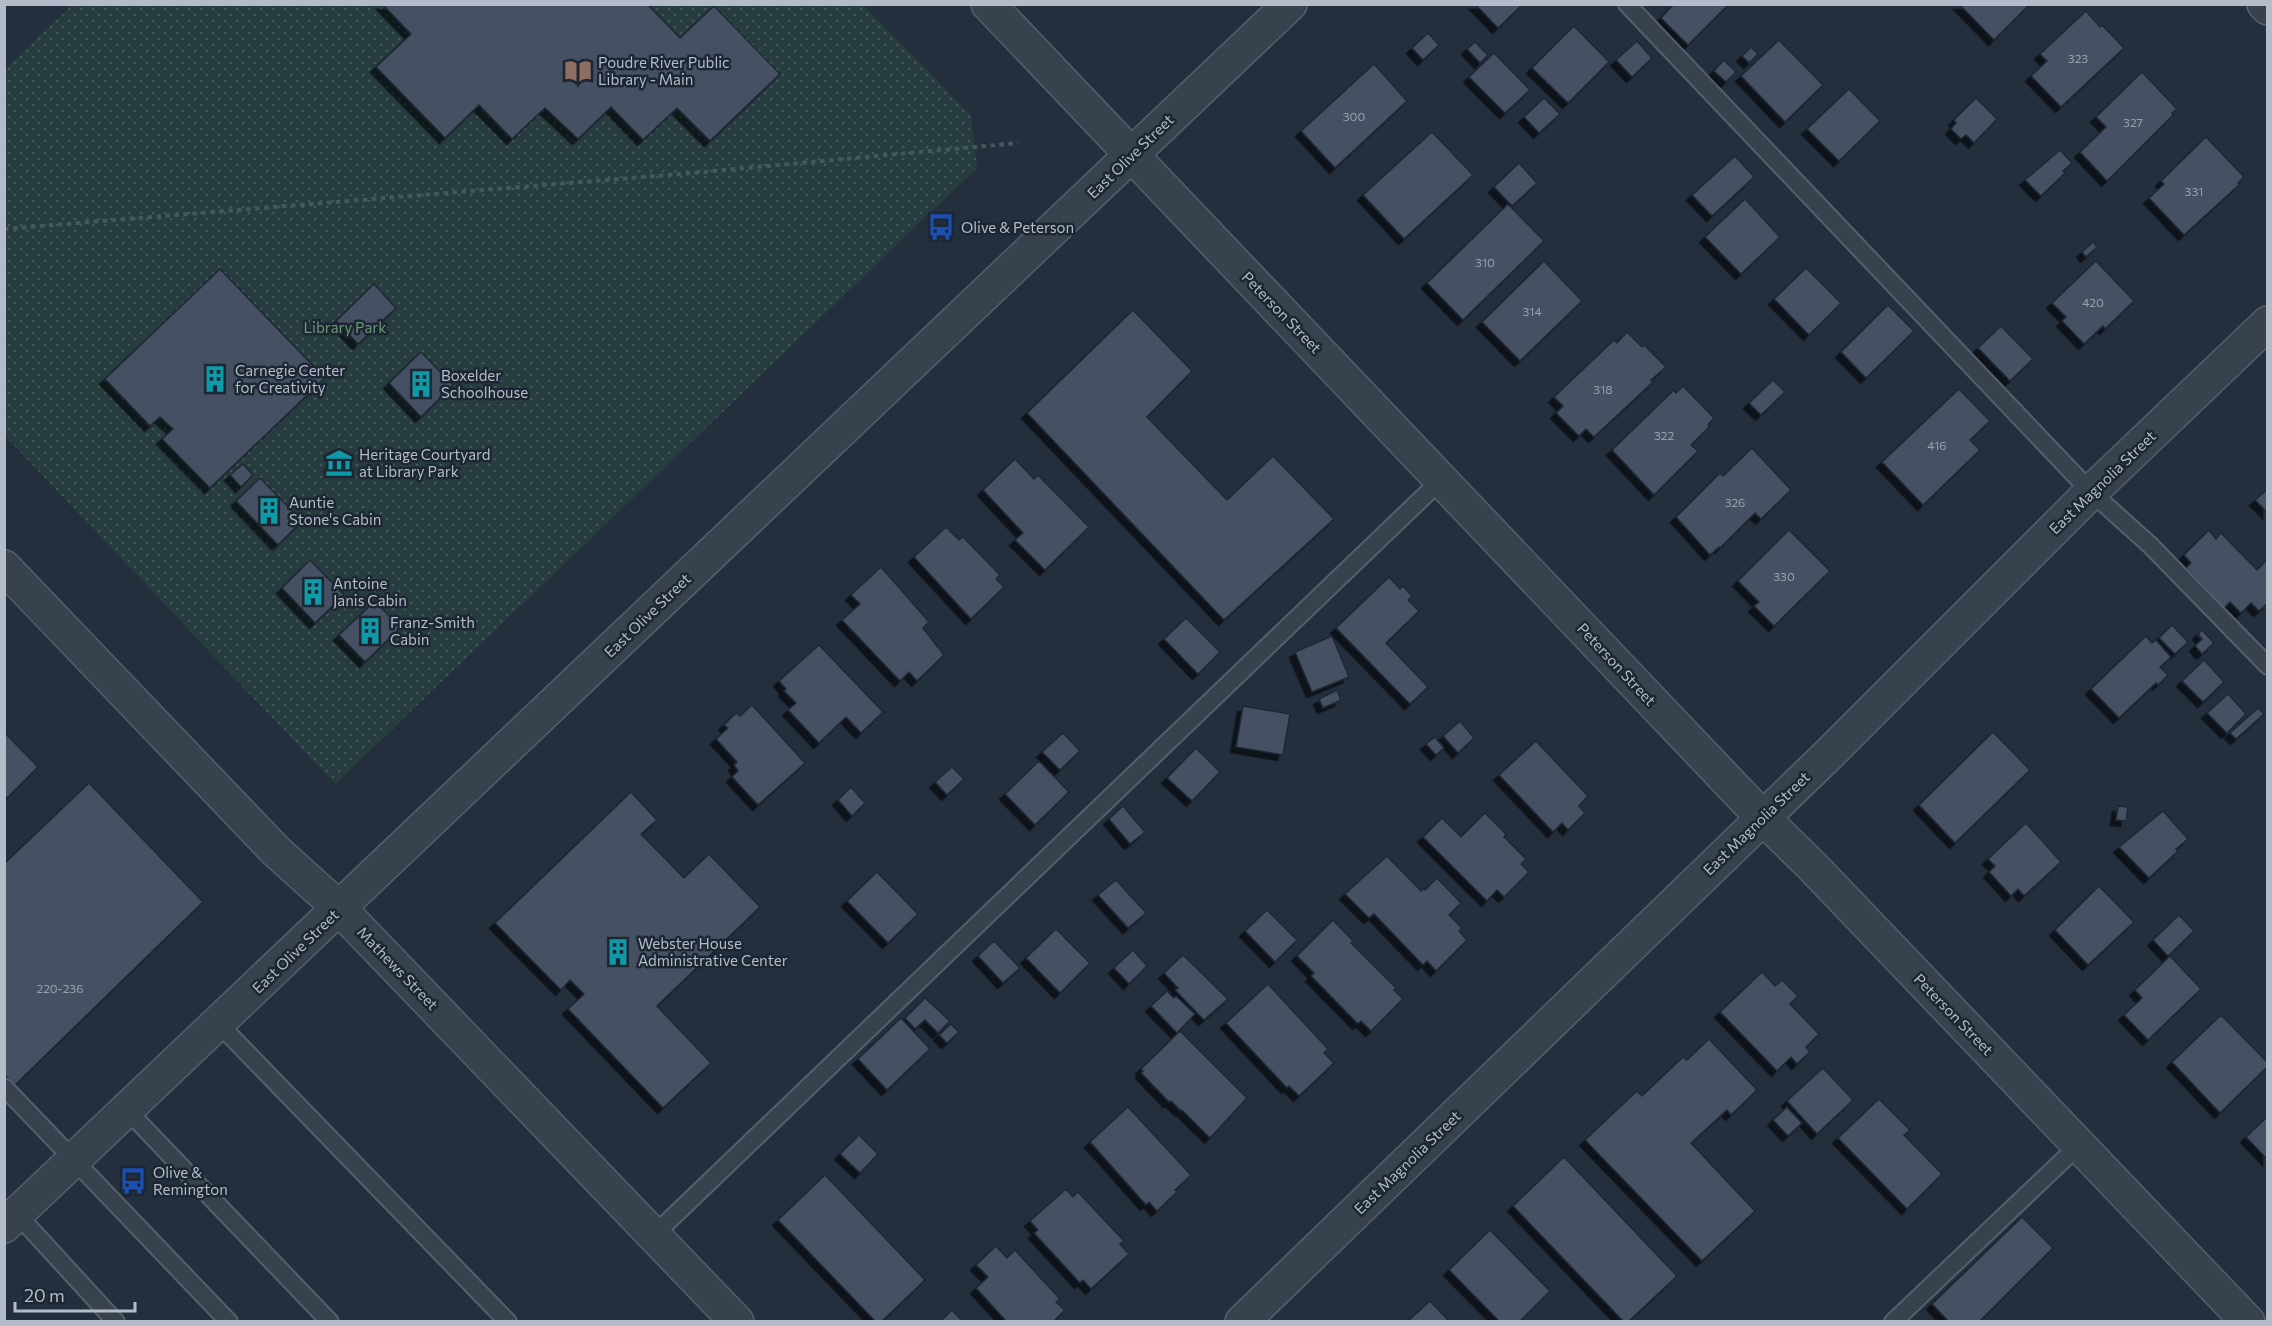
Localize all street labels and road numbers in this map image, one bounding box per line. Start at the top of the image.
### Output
street label: East Olive Street [1083,110,1177,202]
street label: Peterson Street [1239,268,1325,356]
street label: East Magnolia Street [2045,427,2159,537]
street label: East Olive Street [600,569,694,661]
street label: Peterson Street [1574,619,1660,709]
street label: East Magnolia Street [1699,768,1813,878]
street label: East Olive Street [248,905,342,997]
street label: Mathews Street [354,923,442,1013]
street label: Peterson Street [1911,970,1997,1058]
street label: East Magnolia Street [1350,1107,1464,1217]

